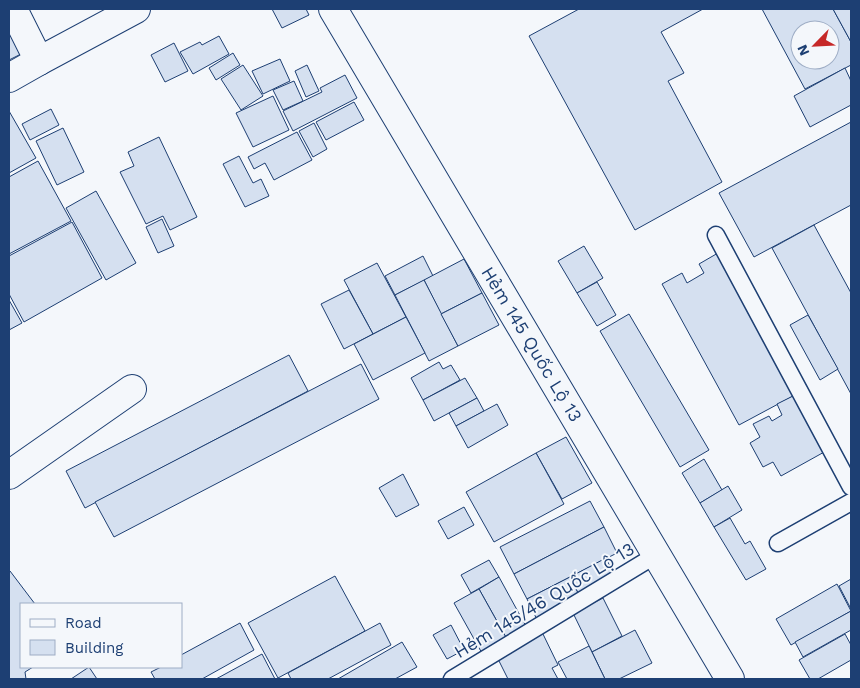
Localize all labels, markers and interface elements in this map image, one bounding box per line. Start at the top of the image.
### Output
north arrow [790,20,840,70]
text: N [794,42,813,58]
street label: Hẻm 145 Quốc Lộ 13 [477,263,587,425]
street label: Hẻm 145/46 Quốc Lộ 13 [450,538,638,662]
legend [20,603,182,668]
text: Road [65,614,102,632]
text: Building [65,639,123,657]

